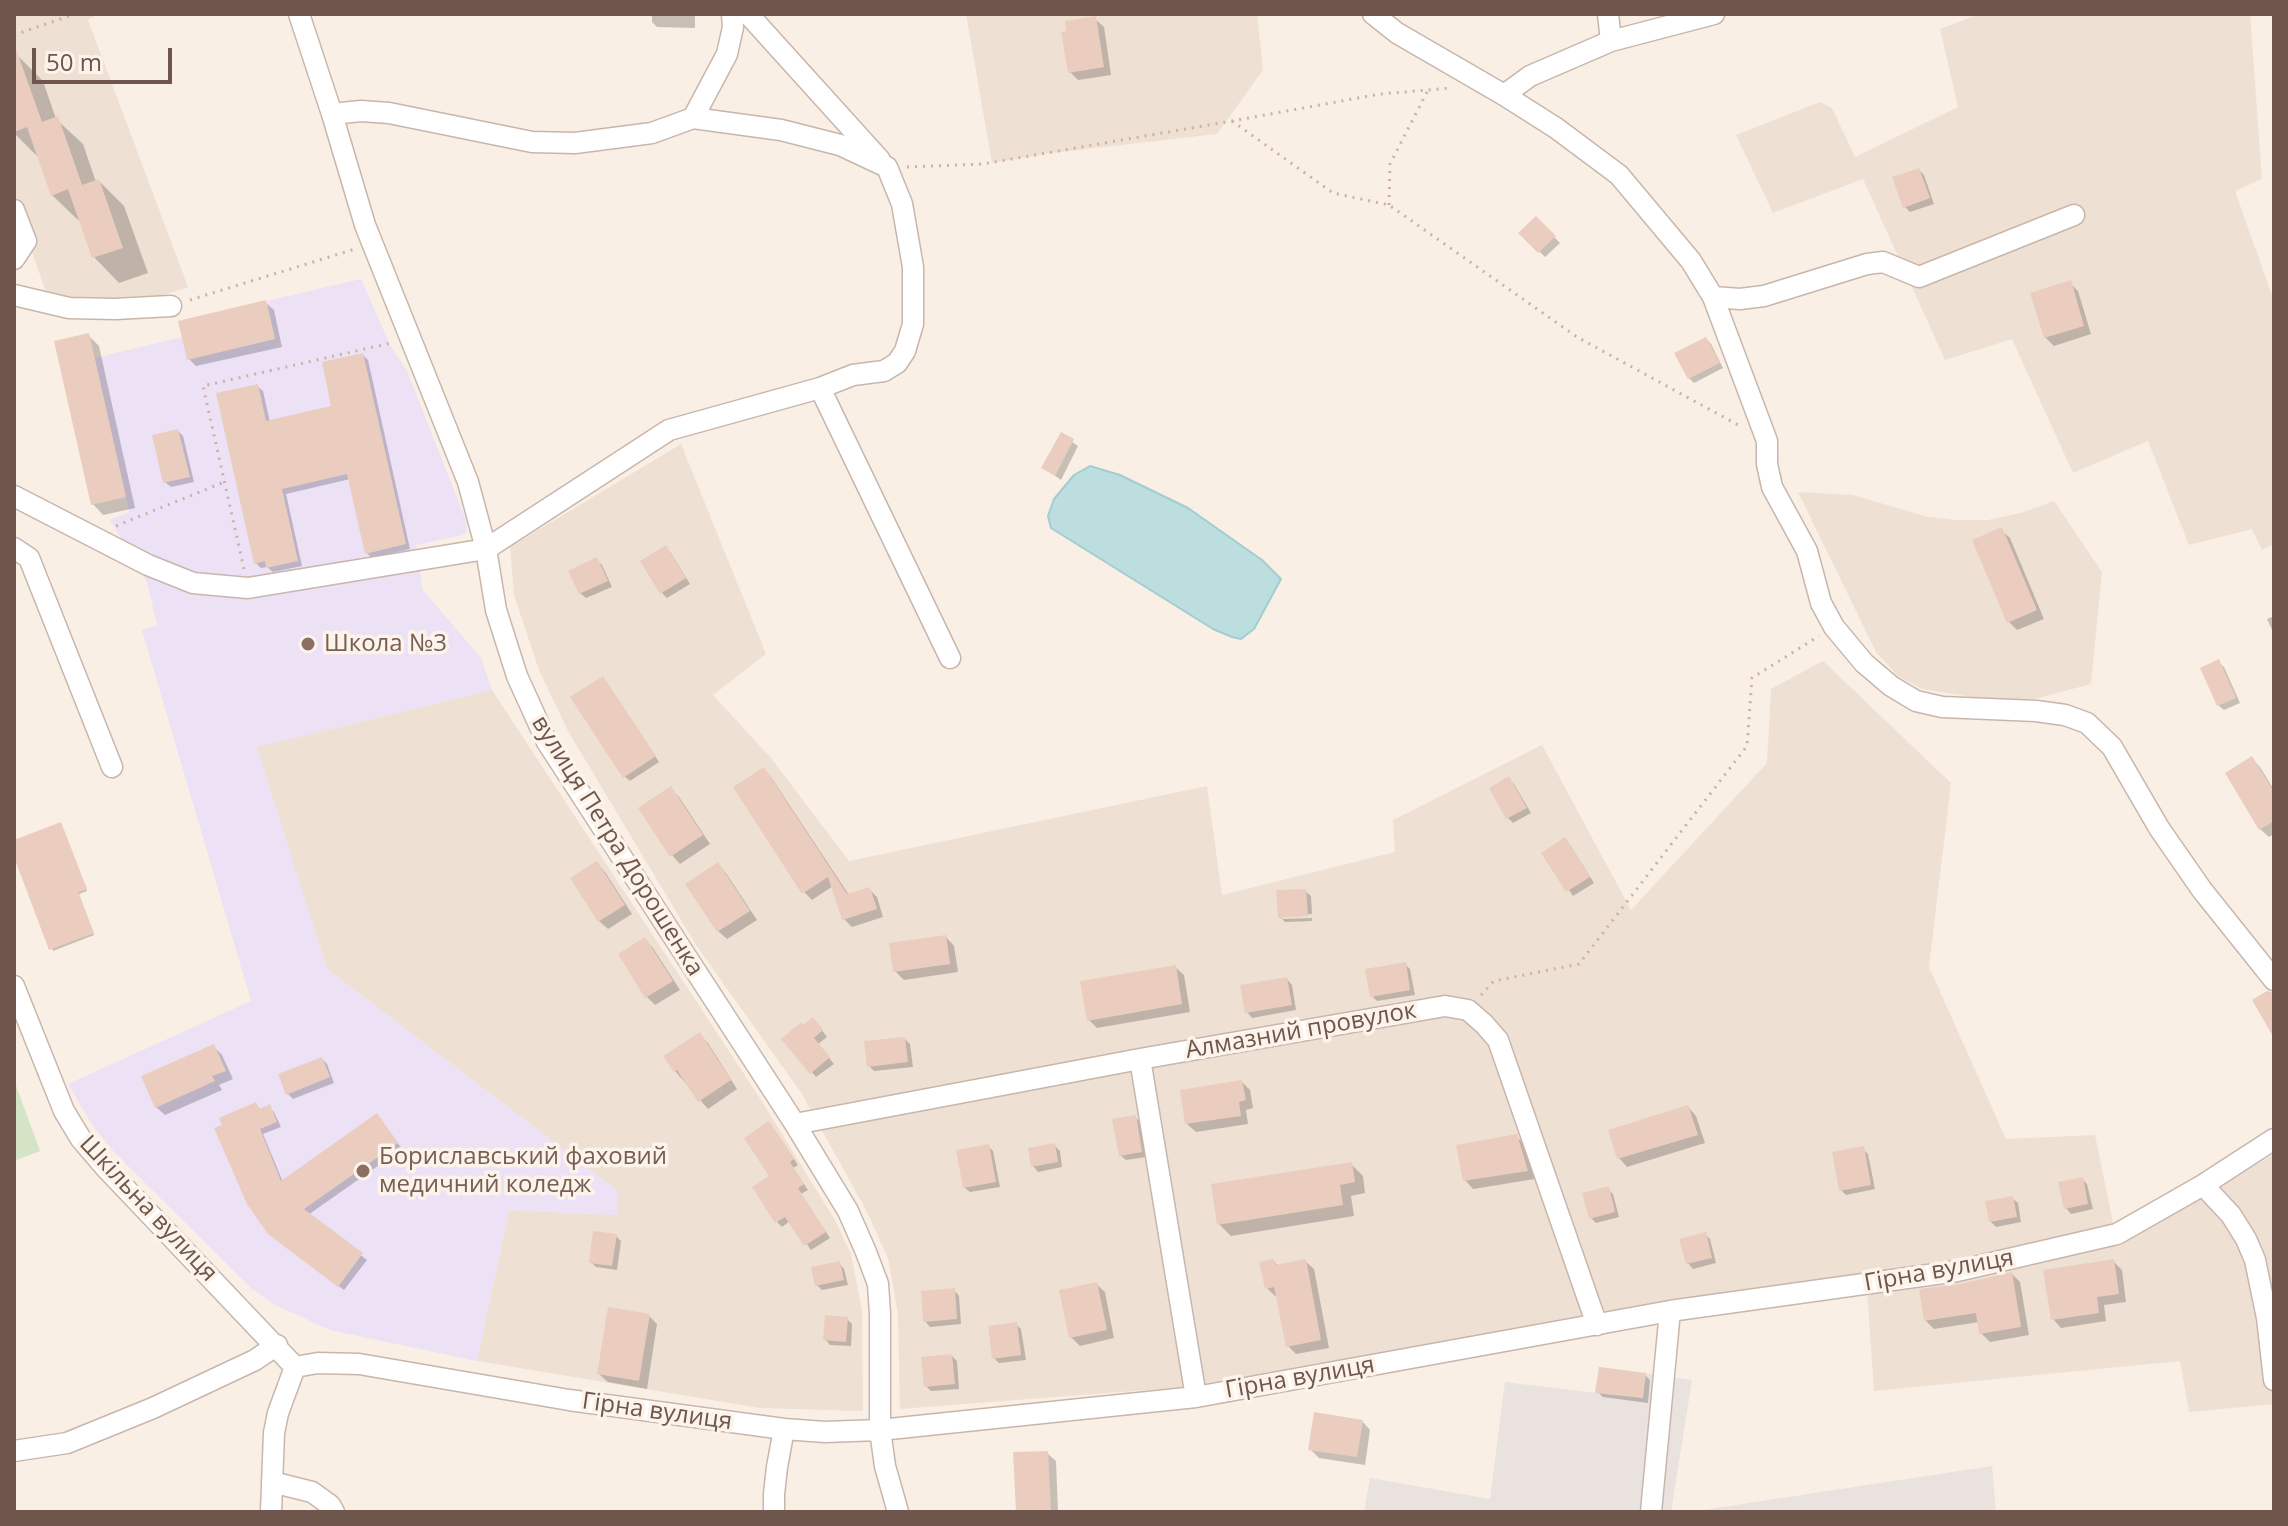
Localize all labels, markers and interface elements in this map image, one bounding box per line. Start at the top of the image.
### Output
scale bar [36,32,176,82]
text: 50 m [46,45,102,78]
place label: Школа №3 [324,630,447,658]
marker: Школа №3 [299,635,317,653]
street label: вулиця Петра Дорошенка [525,710,709,982]
street label: Алмазний провулок [1183,997,1419,1065]
street label: Шкільна вулиця [73,1130,223,1288]
place label: Бориславський фаховий медичний коледж [379,1143,667,1199]
marker: Бориславський фаховий медичний коледж [354,1162,372,1180]
street label: Гірна вулиця [1862,1244,2016,1298]
street label: Гірна вулиця [1223,1351,1377,1405]
street label: Гірна вулиця [580,1387,734,1437]

